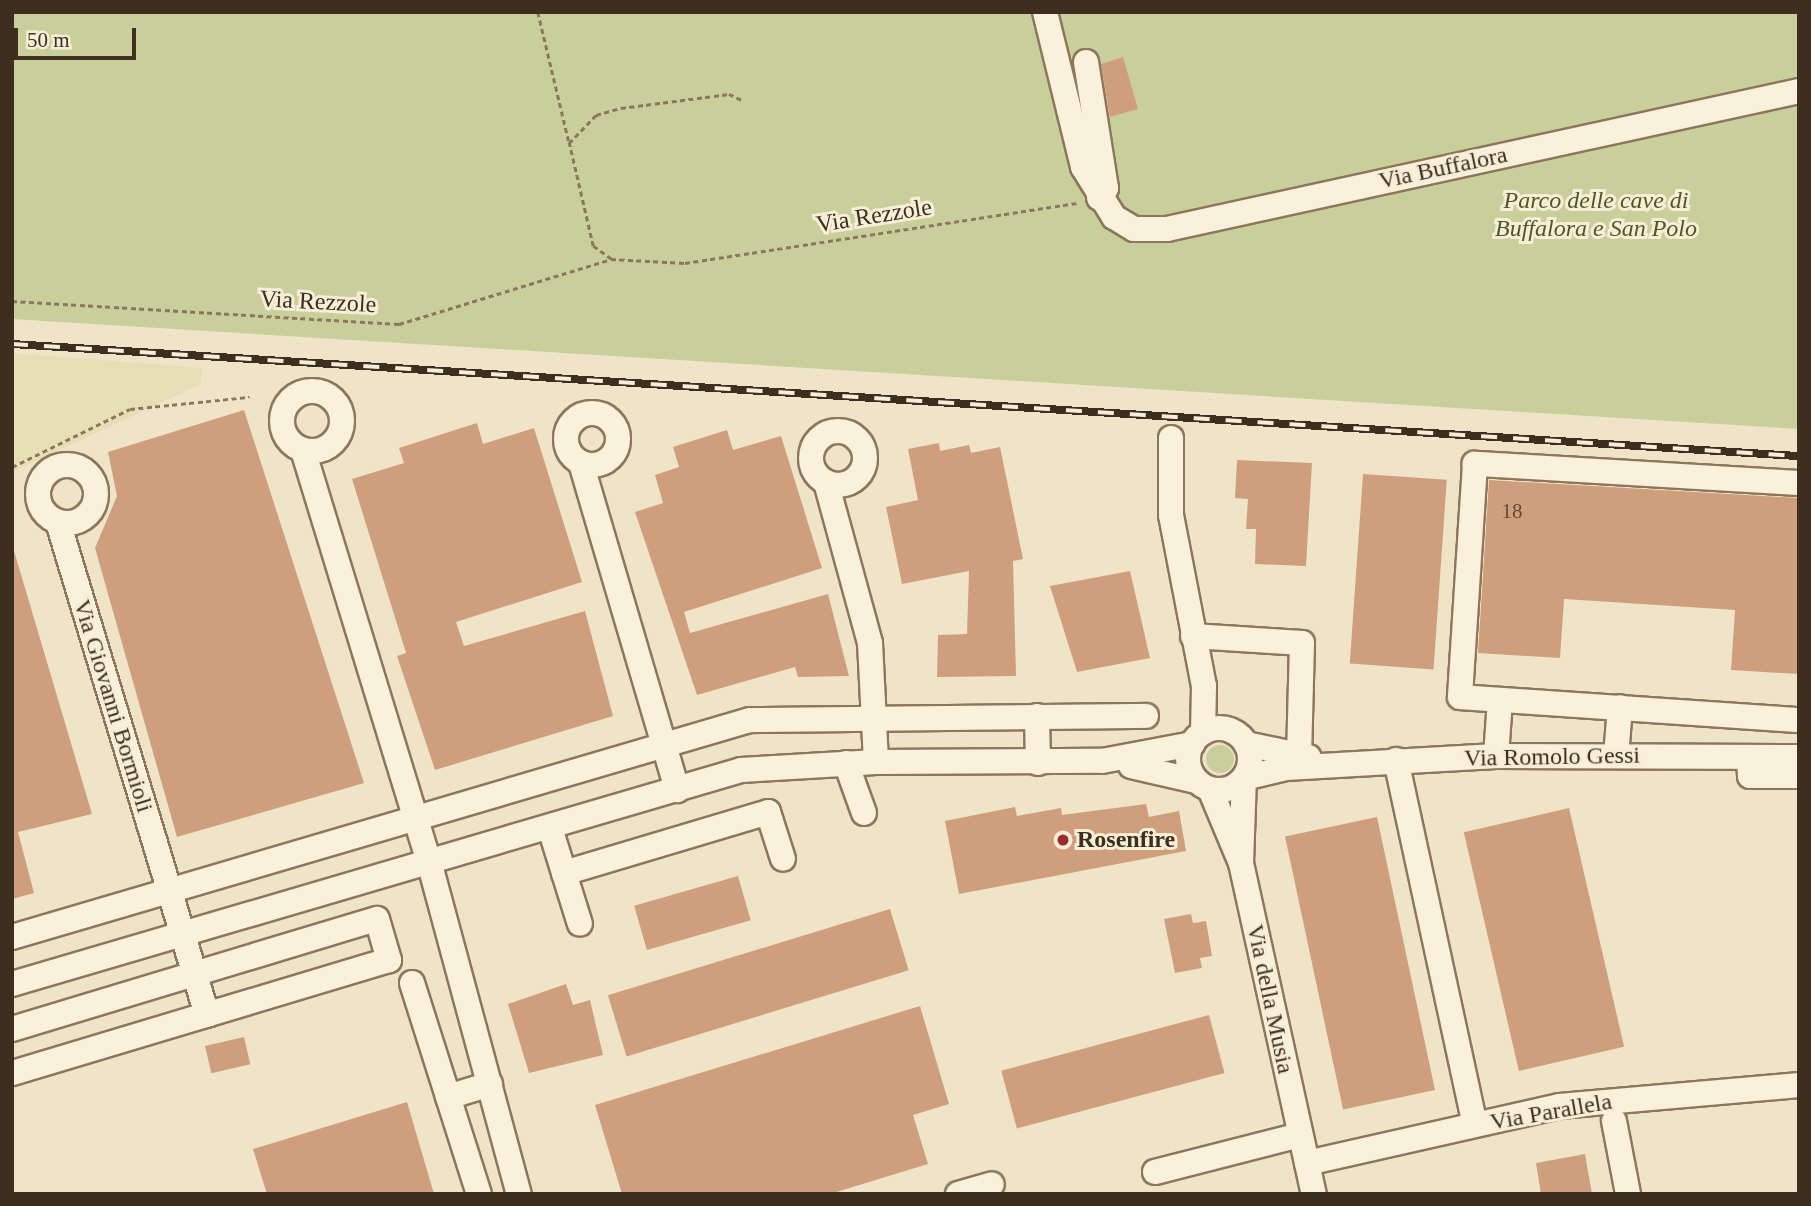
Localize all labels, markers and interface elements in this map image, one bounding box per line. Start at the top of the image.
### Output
scale bar [18,14,140,58]
text: 50 m [27,28,70,52]
street label: Via Buffalora [1376,140,1510,196]
park label: Parco delle cave di Buffalora e San Polo [1495,187,1697,243]
street label: Via Rezzole [814,193,934,239]
street label: Via Rezzole [259,285,377,319]
house number: 18 [1502,498,1522,524]
street label: Via Giovanni Bormioli [67,596,159,816]
street label: Via Romolo Gessi [1464,741,1640,773]
place label: Rosenfire [1077,826,1175,854]
marker: Rosenfire [1055,832,1071,848]
street label: Via della Musia [1240,922,1300,1076]
street label: Via Parallela [1488,1087,1614,1137]

